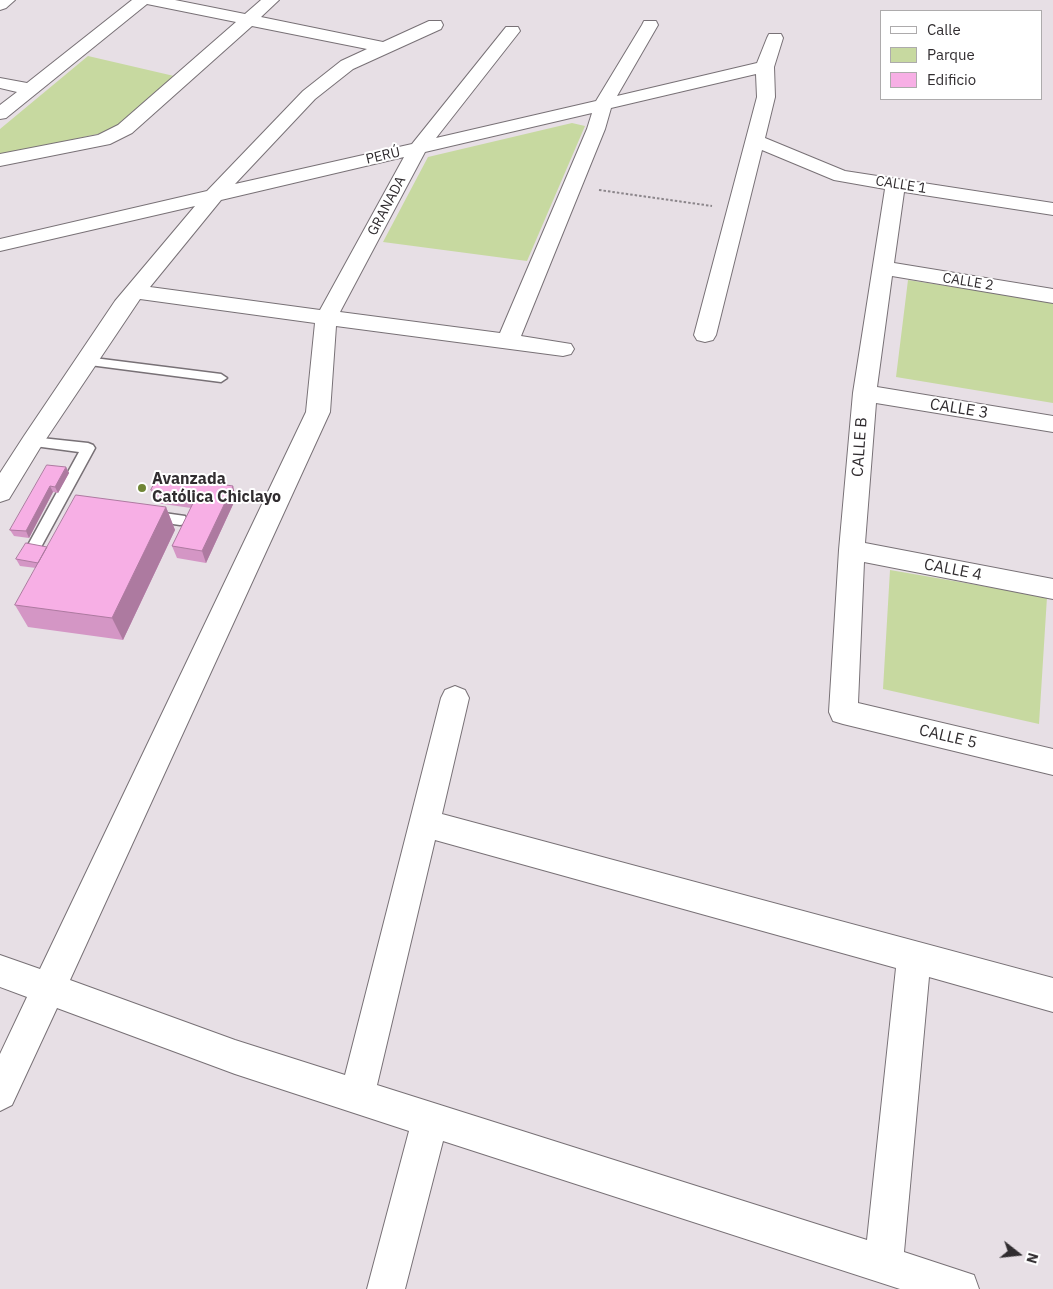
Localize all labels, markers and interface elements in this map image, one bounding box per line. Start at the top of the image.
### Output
legend [880,10,1043,100]
text: Calle [927,20,961,39]
text: Parque [927,45,975,64]
text: Edificio [927,70,976,89]
street label: PERÚ [364,144,402,168]
street label: GRANADA [364,173,410,239]
street label: CALLE 1 [874,173,928,197]
street label: CALLE 2 [941,270,995,294]
street label: CALLE 3 [928,395,990,423]
street label: CALLE B [848,417,872,477]
place label: Avanzada Católica Chiclayo [152,469,281,507]
marker: Avanzada Católica Chiclayo [136,482,148,494]
street label: CALLE 4 [922,555,984,585]
street label: CALLE 5 [917,721,979,753]
north arrow [993,1229,1043,1279]
text: N [1022,1251,1042,1265]

